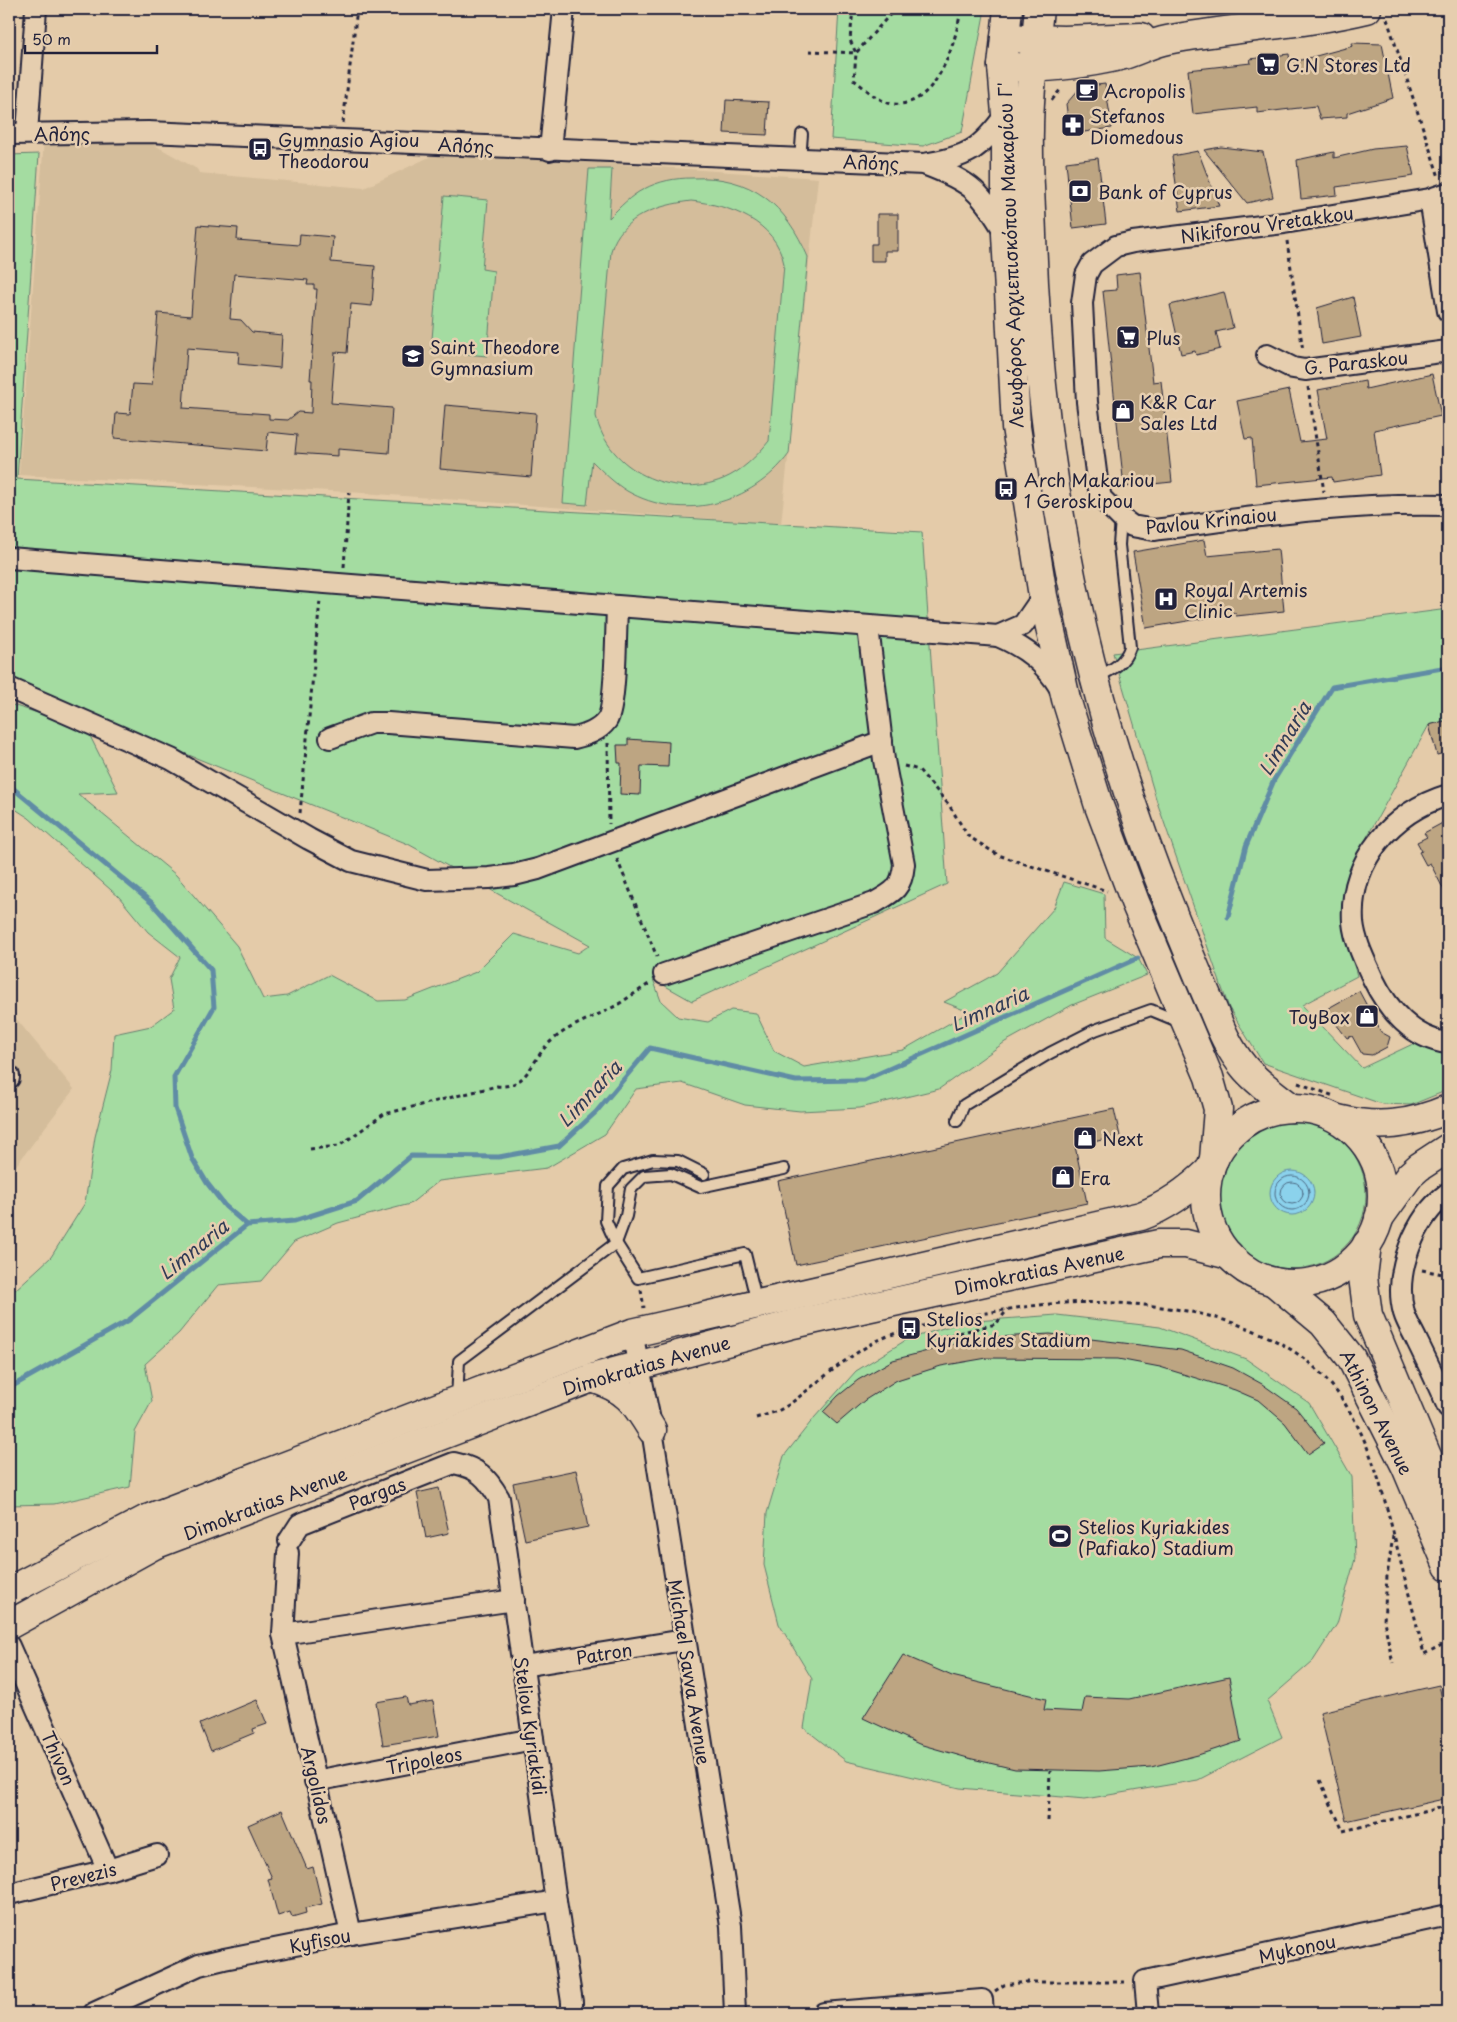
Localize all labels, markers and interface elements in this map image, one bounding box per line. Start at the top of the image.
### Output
scale bar [25,22,158,54]
text: 50 m [32,27,71,50]
supermarket icon: G.N Stores Ltd [1255,51,1281,77]
place label: G.N Stores Ltd [1286,51,1411,78]
cafe icon: Acropolis [1074,77,1100,103]
place label: Acropolis [1104,77,1185,104]
street label: Λεωφόρος Αρχιεπισκόπου Μακαρίου Γ' [990,81,1030,429]
place label: Stefanos Diomedous [1090,102,1183,150]
pharmacy icon: Stefanos Diomedous [1060,112,1086,138]
street label: Αλόης [34,120,90,147]
place label: Gymnasio Agiou Theodorou [278,126,419,174]
street label: Αλόης [437,130,495,160]
bus stop icon: Gymnasio Agiou Theodorou [247,136,273,162]
street label: Αλόης [842,148,900,176]
bank icon: Bank of Cyprus [1067,178,1093,204]
place label: Bank of Cyprus [1098,178,1233,205]
street label: Nikiforou Vretakkou [1179,198,1355,250]
supermarket icon: Plus [1115,324,1141,350]
place label: Plus [1146,324,1180,351]
place label: Saint Theodore Gymnasium [430,333,560,381]
school or university icon: Saint Theodore Gymnasium [400,343,426,369]
street label: G. Paraskou [1303,343,1409,381]
place label: K&R Car Sales Ltd [1140,388,1218,436]
shop icon: K&R Car Sales Ltd [1110,398,1136,424]
place label: Arch Makariou 1 Geroskipou [1024,466,1155,514]
bus stop icon: Arch Makariou 1 Geroskipou [993,476,1019,502]
street label: Pavlou Krinaiou [1144,500,1278,540]
place label: Royal Artemis Clinic [1184,576,1307,624]
hospital icon: Royal Artemis Clinic [1153,586,1179,612]
water label: Limnaria [1251,695,1318,780]
water label: Limnaria [946,978,1033,1038]
place label: ToyBox [1288,1003,1350,1030]
shop icon: ToyBox [1354,1003,1380,1029]
water label: Limnaria [551,1053,628,1133]
shop icon: Next [1072,1125,1098,1151]
place label: Next [1102,1125,1143,1152]
shop icon: Era [1050,1164,1076,1190]
place label: Era [1080,1164,1110,1191]
water label: Limnaria [152,1212,235,1286]
street label: Dimokratias Avenue [951,1239,1127,1301]
place label: Stelios Kyriakides Stadium [926,1305,1091,1353]
bus stop icon: Stelios Kyriakides Stadium [896,1315,922,1341]
street label: Dimokratias Avenue [559,1328,733,1402]
street label: Athinon Avenue [1334,1345,1420,1480]
street label: Dimokratias Avenue [179,1459,351,1547]
street label: Pargas [344,1470,410,1516]
place label: Stelios Kyriakides (Pafiako) Stadium [1078,1513,1234,1561]
sports icon: Stelios Kyriakides (Pafiako) Stadium [1047,1523,1073,1549]
street label: Michael Savva Avenue [662,1577,718,1767]
street label: Patron [574,1635,634,1671]
street label: Steliou Kyriakidi [508,1655,554,1797]
street label: Thivon [35,1726,83,1790]
street label: Tripoleos [384,1739,464,1781]
street label: Argolidos [295,1743,339,1827]
street label: Prevezis [47,1855,119,1897]
street label: Kyfisou [287,1921,353,1959]
street label: Mykonou [1256,1927,1338,1969]

